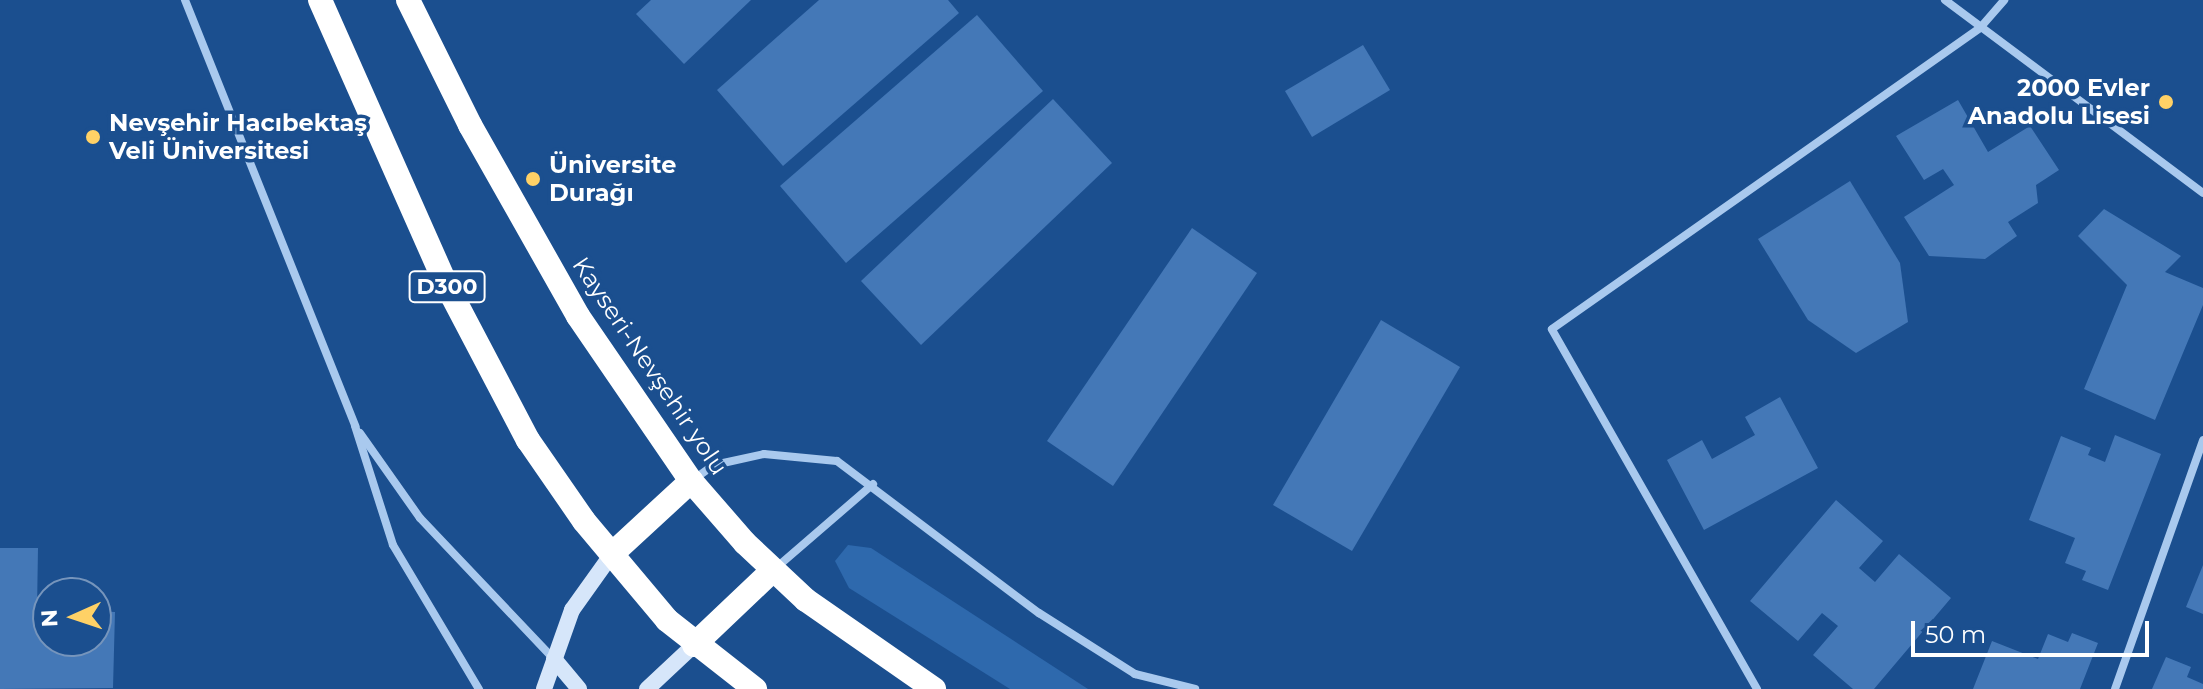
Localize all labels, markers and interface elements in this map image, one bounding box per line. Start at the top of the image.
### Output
place label: 2000 Evler Anadolu Lisesi [1968,74,2150,130]
marker: 2000 Evler Anadolu Lisesi [2157,93,2175,111]
place label: Nevşehir Hacıbektaş Veli Üniversitesi [109,109,367,165]
marker: Nevşehir Hacıbektaş Veli Üniversitesi [84,128,102,146]
place label: Üniversite Durağı [549,151,676,207]
marker: Üniversite Durağı [524,170,542,188]
street label: Kayseri-Nevşehir yolu [566,252,734,480]
road number: D300 [407,269,487,305]
north arrow [32,577,112,657]
scale bar [1915,605,2153,655]
text: N [36,609,63,628]
text: 50 m [1925,620,1986,649]

